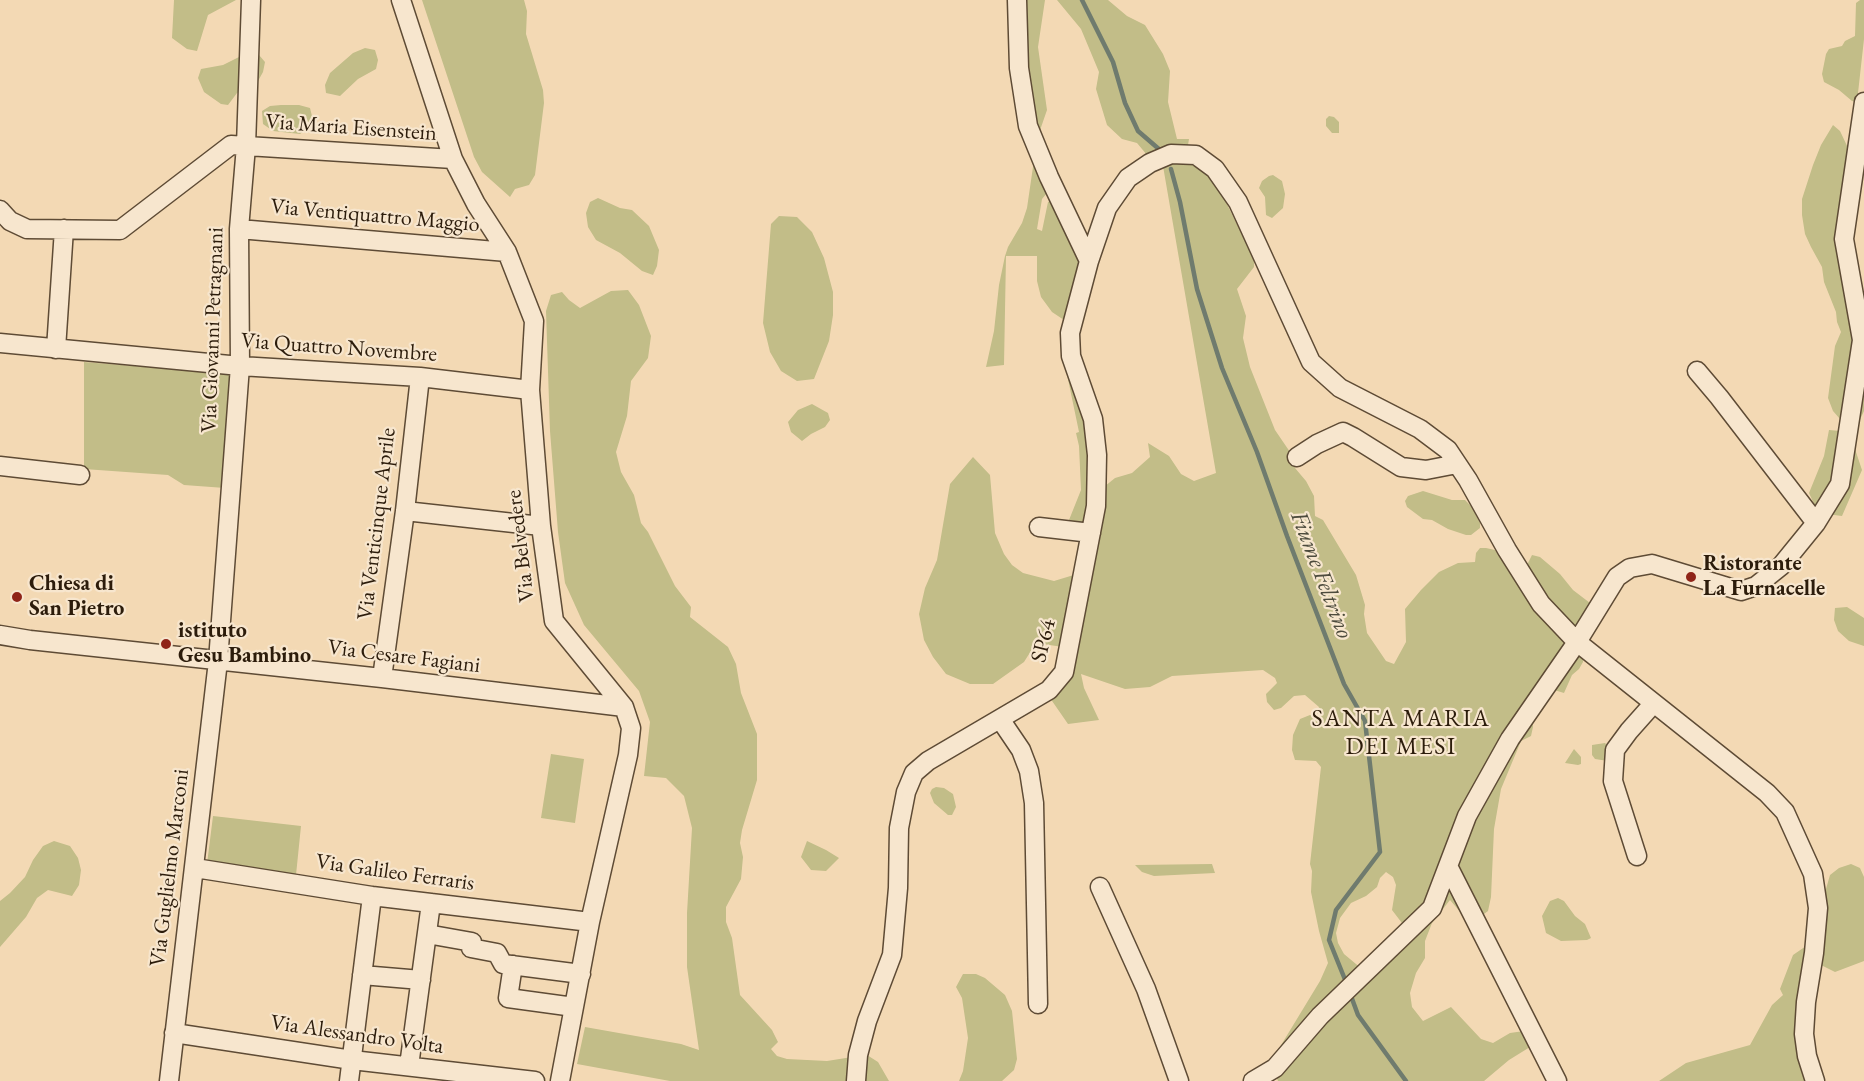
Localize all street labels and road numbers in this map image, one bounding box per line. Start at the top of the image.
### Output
street label: Via Maria Eisenstein [264,109,438,147]
street label: Via Ventiquattro Maggio [269,194,481,238]
street label: Via Giovanni Petragnani [196,227,230,433]
street label: Via Quattro Novembre [240,328,438,368]
street label: Via Venticinque Aprile [352,426,402,622]
street label: Via Belvedere [501,488,541,604]
street label: SP64 [1026,617,1062,665]
street label: Via Cesare Fagiani [326,635,482,679]
street label: Via Guglielmo Marconi [145,768,195,968]
street label: Via Galileo Ferraris [314,849,476,897]
street label: Via Alessandro Volta [269,1010,445,1060]

